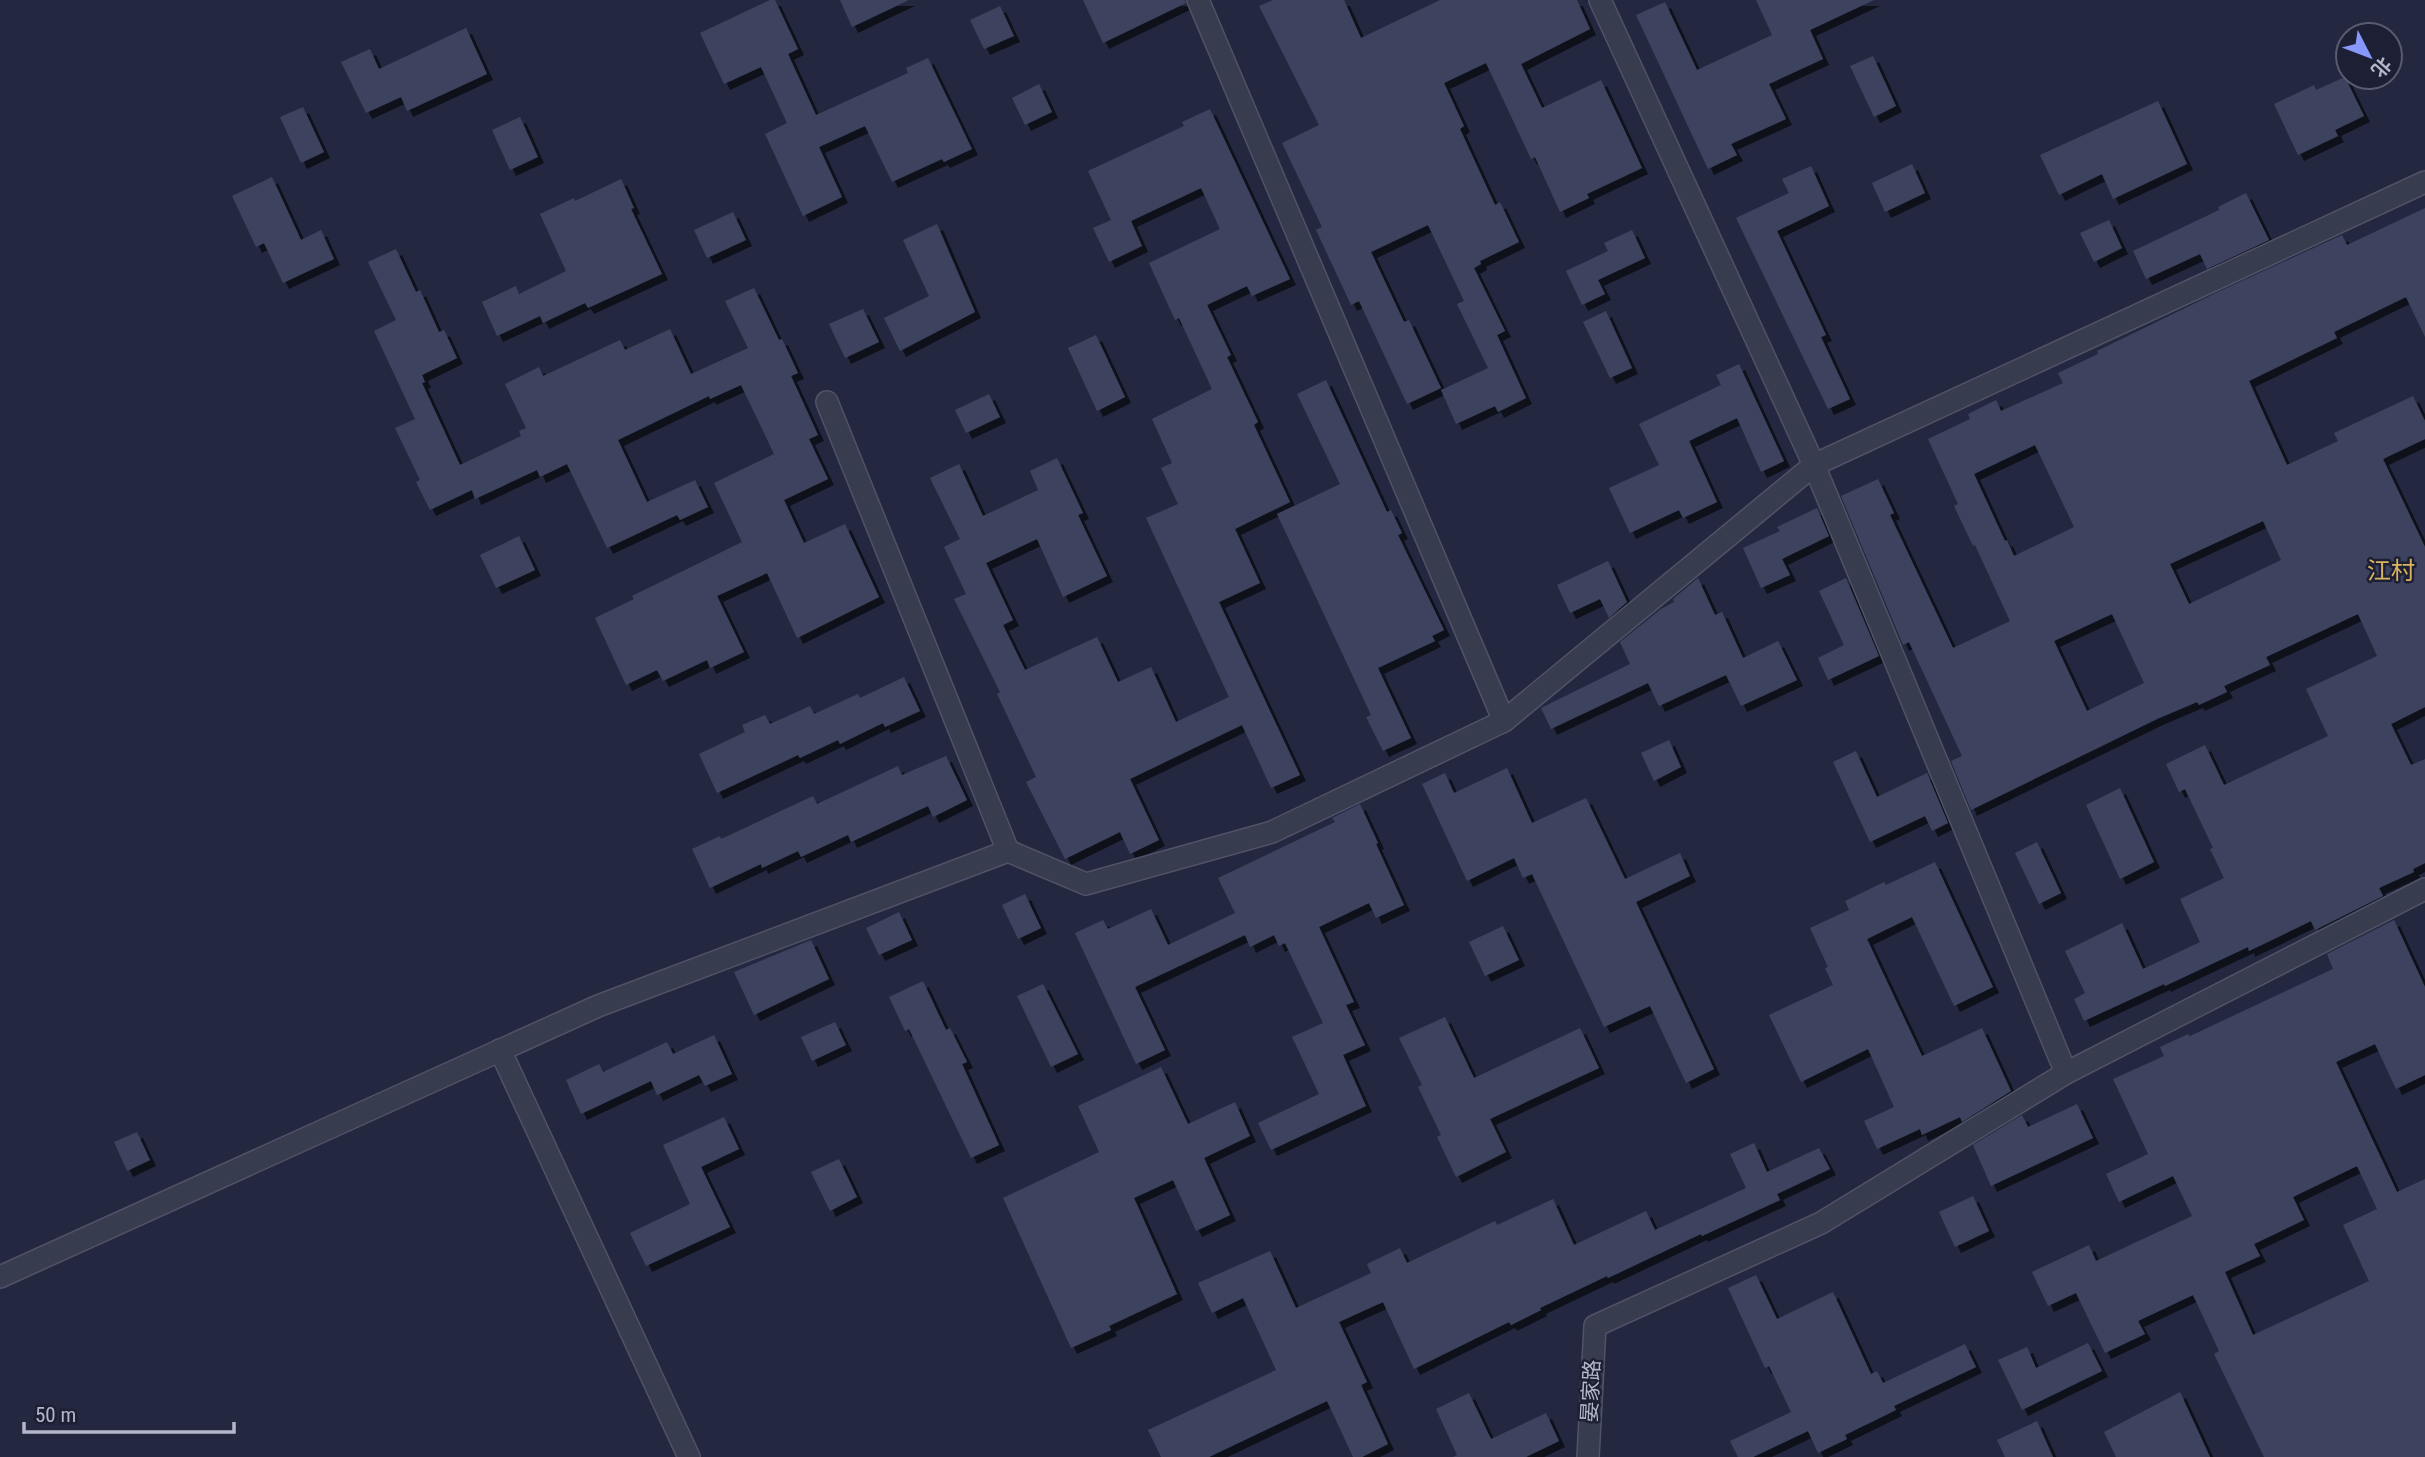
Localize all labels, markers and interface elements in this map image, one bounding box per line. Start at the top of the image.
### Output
north arrow [2334,21,2404,91]
text: 北 [2366,52,2396,82]
district label: 江村 [2367,557,2415,585]
street label: 晏家路 [1577,1359,1605,1423]
scale bar [24,1390,234,1434]
text: 50 m [35,1403,76,1427]

